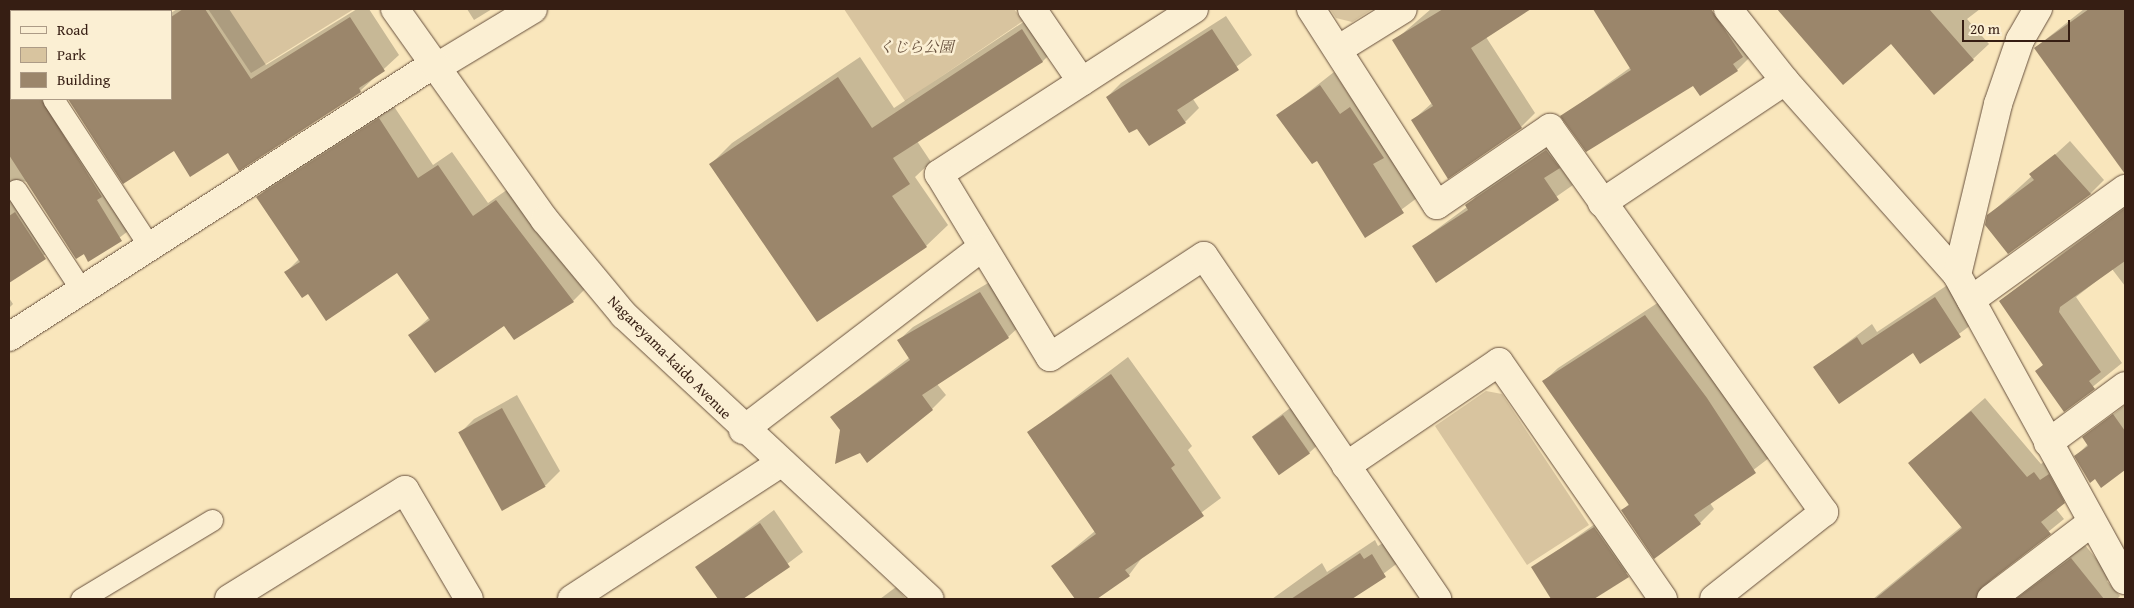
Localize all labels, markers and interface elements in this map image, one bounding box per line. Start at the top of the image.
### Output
legend [10,10,172,100]
scale bar [1964,10,2072,42]
text: 20 m [1970,18,2000,39]
text: Road [57,19,88,40]
park label: くじら公園 [879,38,953,56]
text: Park [57,44,86,65]
text: Building [57,69,110,90]
street label: Nagareyama-kaido Avenue [605,292,735,422]

